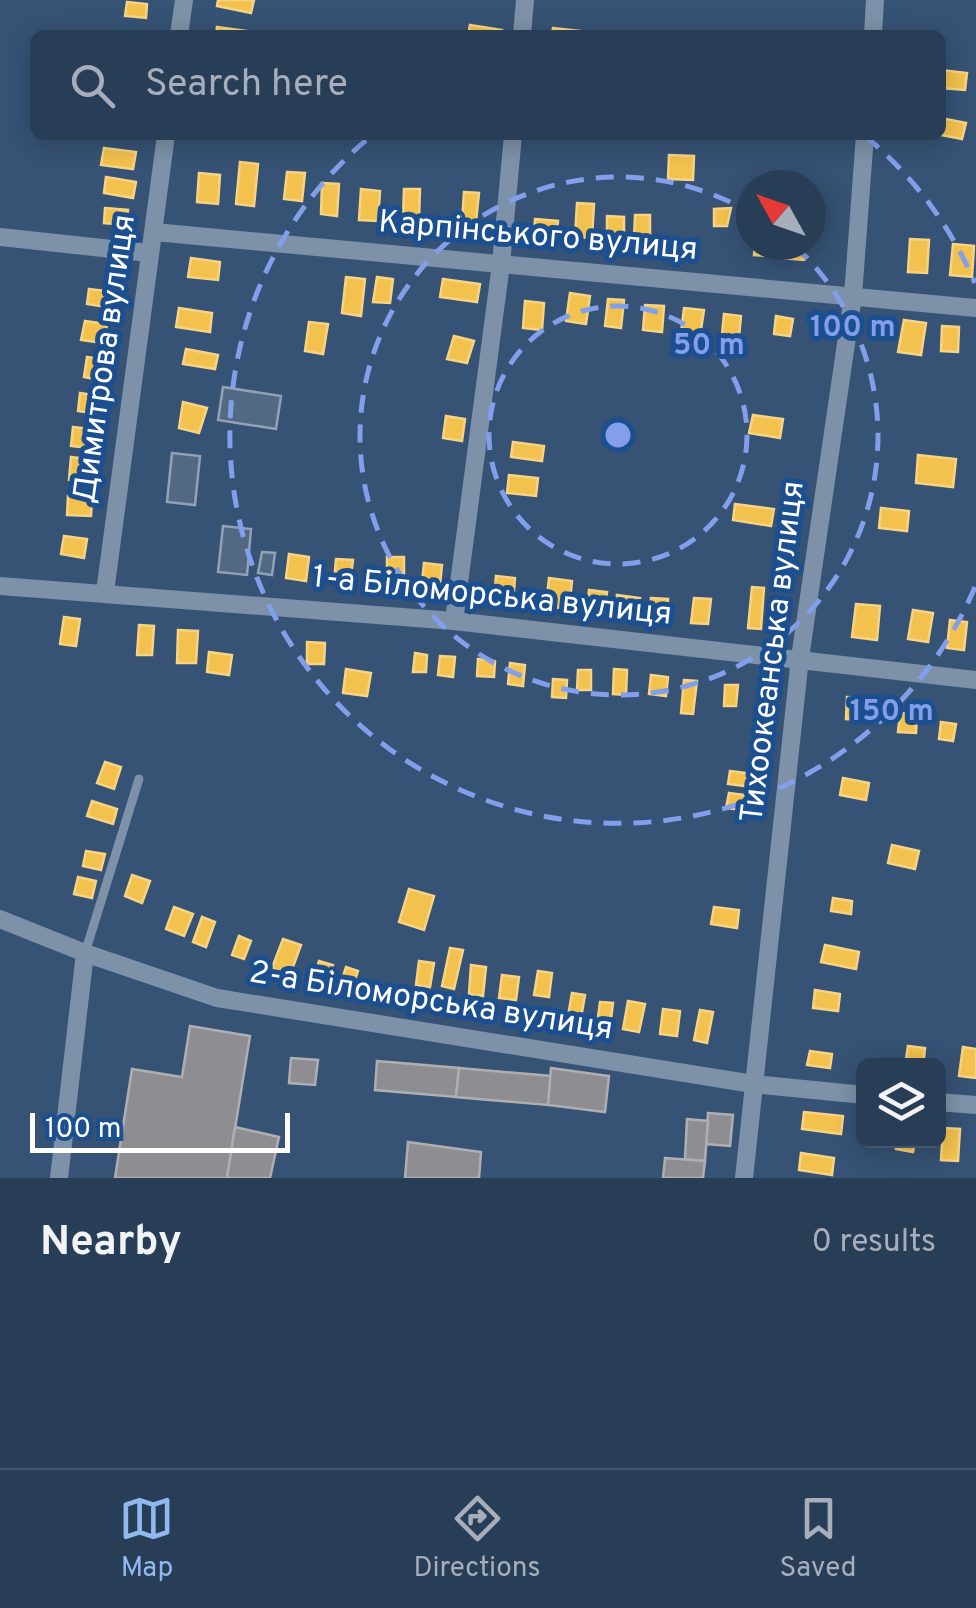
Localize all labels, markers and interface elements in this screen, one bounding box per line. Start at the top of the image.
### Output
search box [30,30,946,140]
icon: search [65,58,120,113]
text: Search here [145,61,348,110]
north arrow [736,170,826,260]
street label: Карпінського вулиця [377,203,699,271]
street label: Димитрова вулиця [66,212,146,506]
text: 100 m [810,310,896,347]
text: 50 m [673,328,745,365]
centre of rings [600,417,636,453]
street label: Тихоокеанська вулиця [733,479,815,825]
street label: 1-а Біломорська вулиця [310,558,674,636]
text: 150 m [850,694,934,731]
street label: 2-а Біломорська вулиця [246,954,616,1050]
map controls [856,1058,946,1148]
button: layers [856,1058,946,1148]
scale bar [30,1108,290,1152]
text: 100 m [45,1112,121,1148]
text: Nearby [40,1217,182,1270]
text: 0 results [811,1223,936,1263]
tab: Map [119,1491,174,1587]
tab: Directions [413,1491,541,1587]
tab: Saved [780,1491,857,1587]

